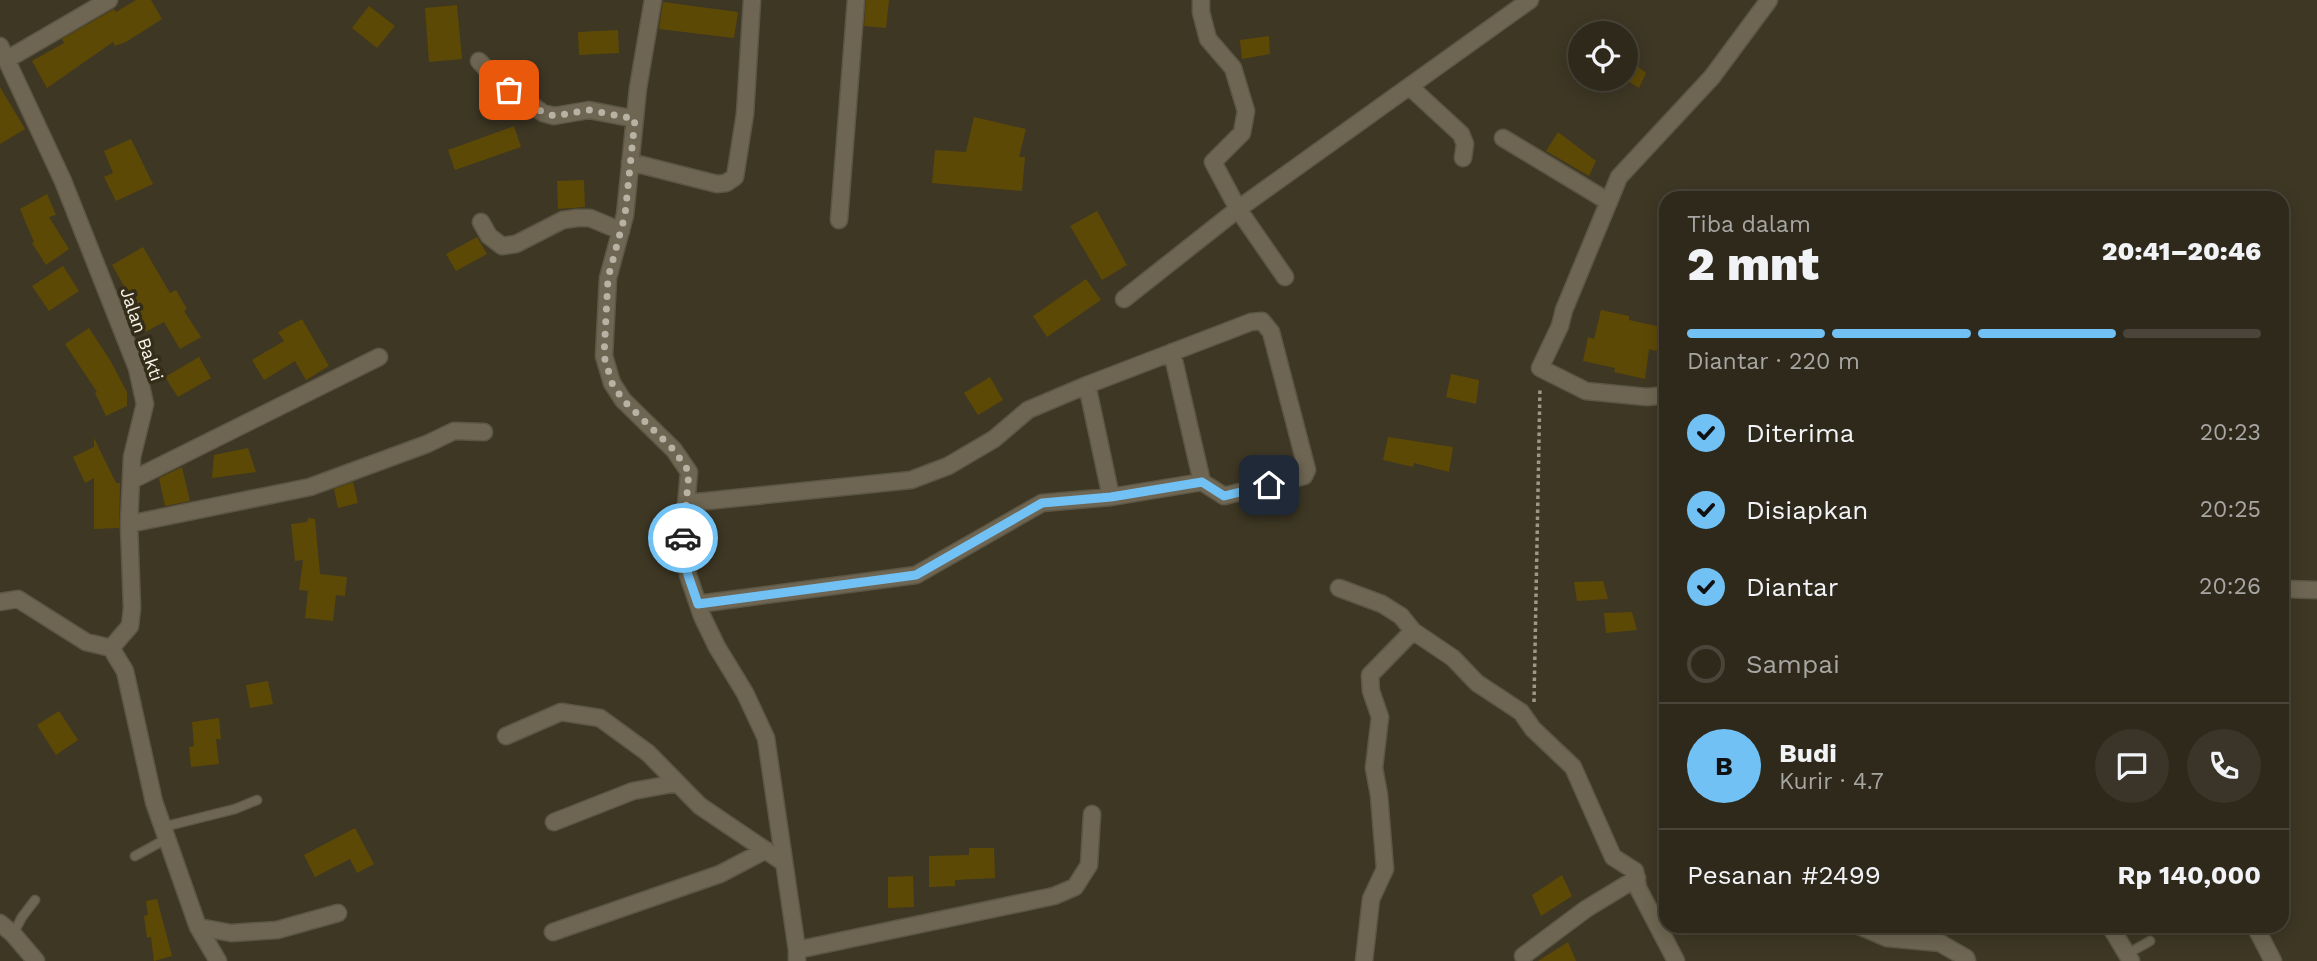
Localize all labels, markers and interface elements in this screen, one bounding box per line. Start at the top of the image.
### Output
map controls [1568,21,1638,91]
button: locate [1568,21,1638,91]
pin [479,60,539,120]
icon: bag [490,71,528,109]
text: Tiba dalam [1687,211,1811,238]
text: 20:41–20:46 [2102,236,2261,266]
text: 2 mnt [1687,237,1819,291]
street label: Jalan Bakti [116,284,168,384]
text: Diantar · 220 m [1687,348,1860,375]
icon: check [1687,414,1725,452]
text: Diterima [1746,418,1854,448]
text: 20:23 [2200,419,2261,446]
pin [1239,455,1299,515]
icon: home [1250,466,1288,504]
icon: check [1687,491,1725,529]
text: Disiapkan [1746,495,1868,525]
text: 20:25 [2200,496,2261,523]
courier [648,503,718,573]
icon: car [664,519,702,557]
icon: check [1687,568,1725,606]
text: Diantar [1746,572,1838,602]
text: 20:26 [2199,573,2261,600]
text: Sampai [1746,649,1840,679]
button: chat [2095,729,2169,803]
button: phone [2187,729,2261,803]
text: Budi [1779,738,1837,768]
text: B [1715,751,1733,781]
text: Kurir · 4.7 [1779,768,1884,795]
text: Pesanan #2499 [1687,860,1881,890]
text: Rp 140,000 [2118,860,2261,890]

